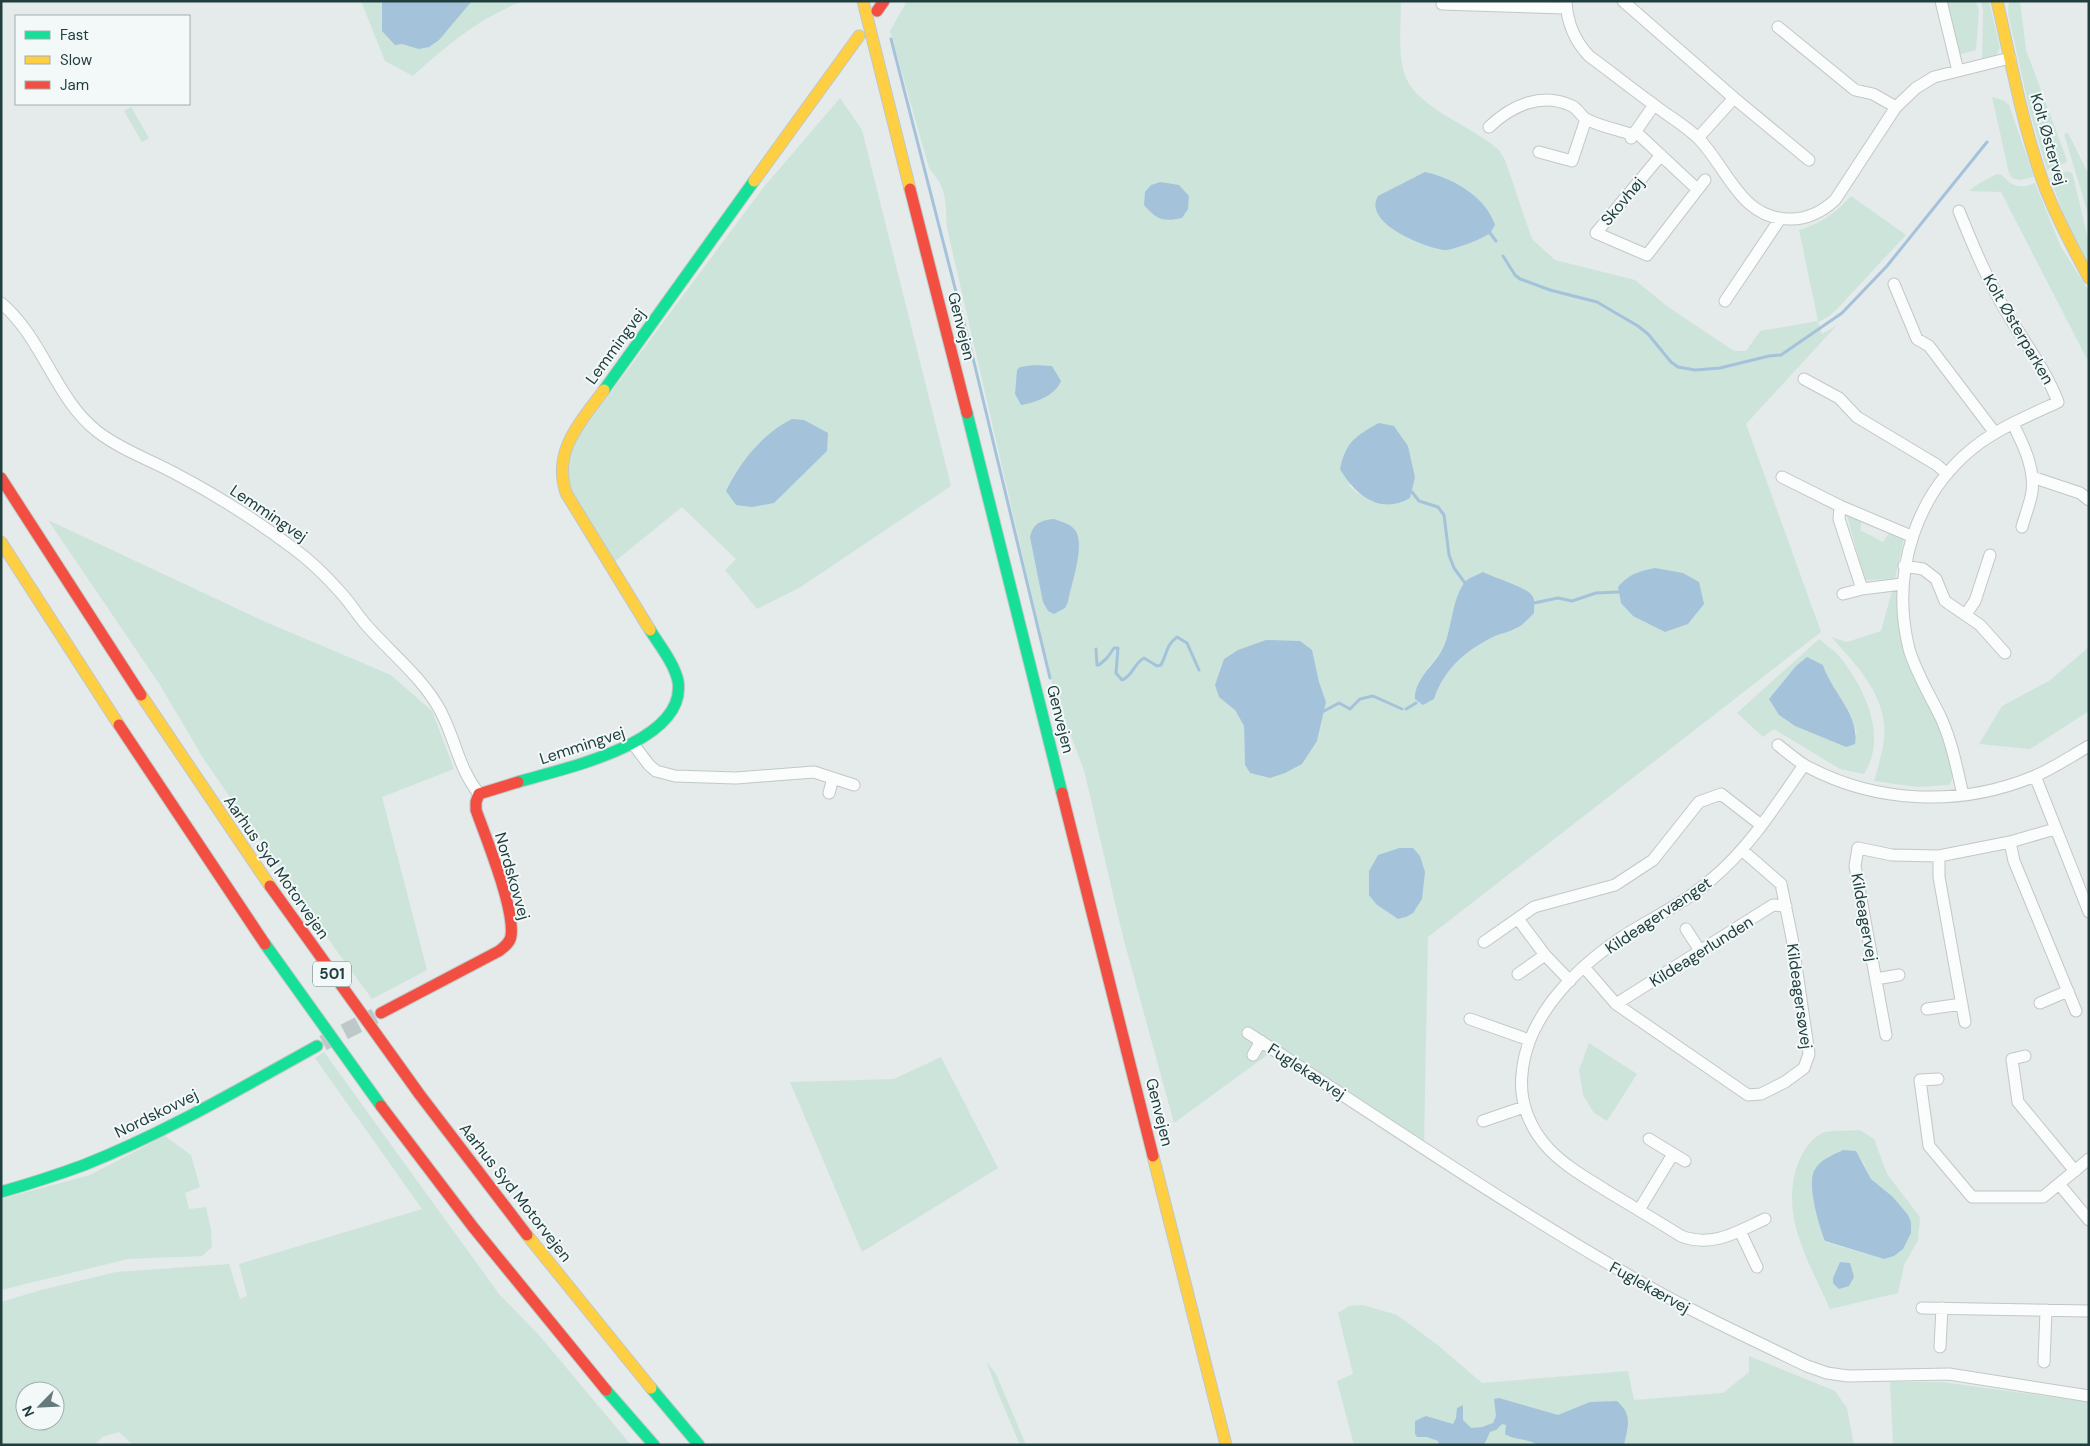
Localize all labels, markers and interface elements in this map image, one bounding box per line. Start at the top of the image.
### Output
legend [15,15,190,105]
text: Fast [60,25,89,45]
text: Slow [60,50,93,70]
text: Jam [60,75,89,95]
street label: Kolt Østervej [2025,91,2072,187]
street label: Skovhøj [1596,173,1649,230]
street label: Kolt Østerparken [1978,270,2059,388]
street label: Genvejen [943,290,980,362]
street label: Lemmingvej [581,304,650,388]
street label: Lemmingvej [226,480,311,547]
street label: Genvejen [1042,683,1079,755]
street label: Lemmingvej [537,722,628,769]
street label: Aarhus Syd Motorvejen [219,791,334,943]
street label: Nordskovvej [490,830,535,922]
street label: Kildeagervej [1846,871,1883,963]
street label: Kildeagervænget [1601,872,1715,959]
street label: Kildeagerlunden [1645,911,1757,992]
street label: Kildeagersøvej [1782,942,1817,1050]
road number: 501 [313,962,351,986]
street label: Fuglekærvej [1264,1038,1350,1104]
street label: Genvejen [1141,1076,1178,1148]
street label: Nordskovvej [111,1084,201,1143]
street label: Aarhus Syd Motorvejen [455,1119,576,1266]
street label: Fuglekærvej [1606,1257,1694,1318]
north arrow [15,1381,65,1431]
text: N [18,1403,38,1420]

